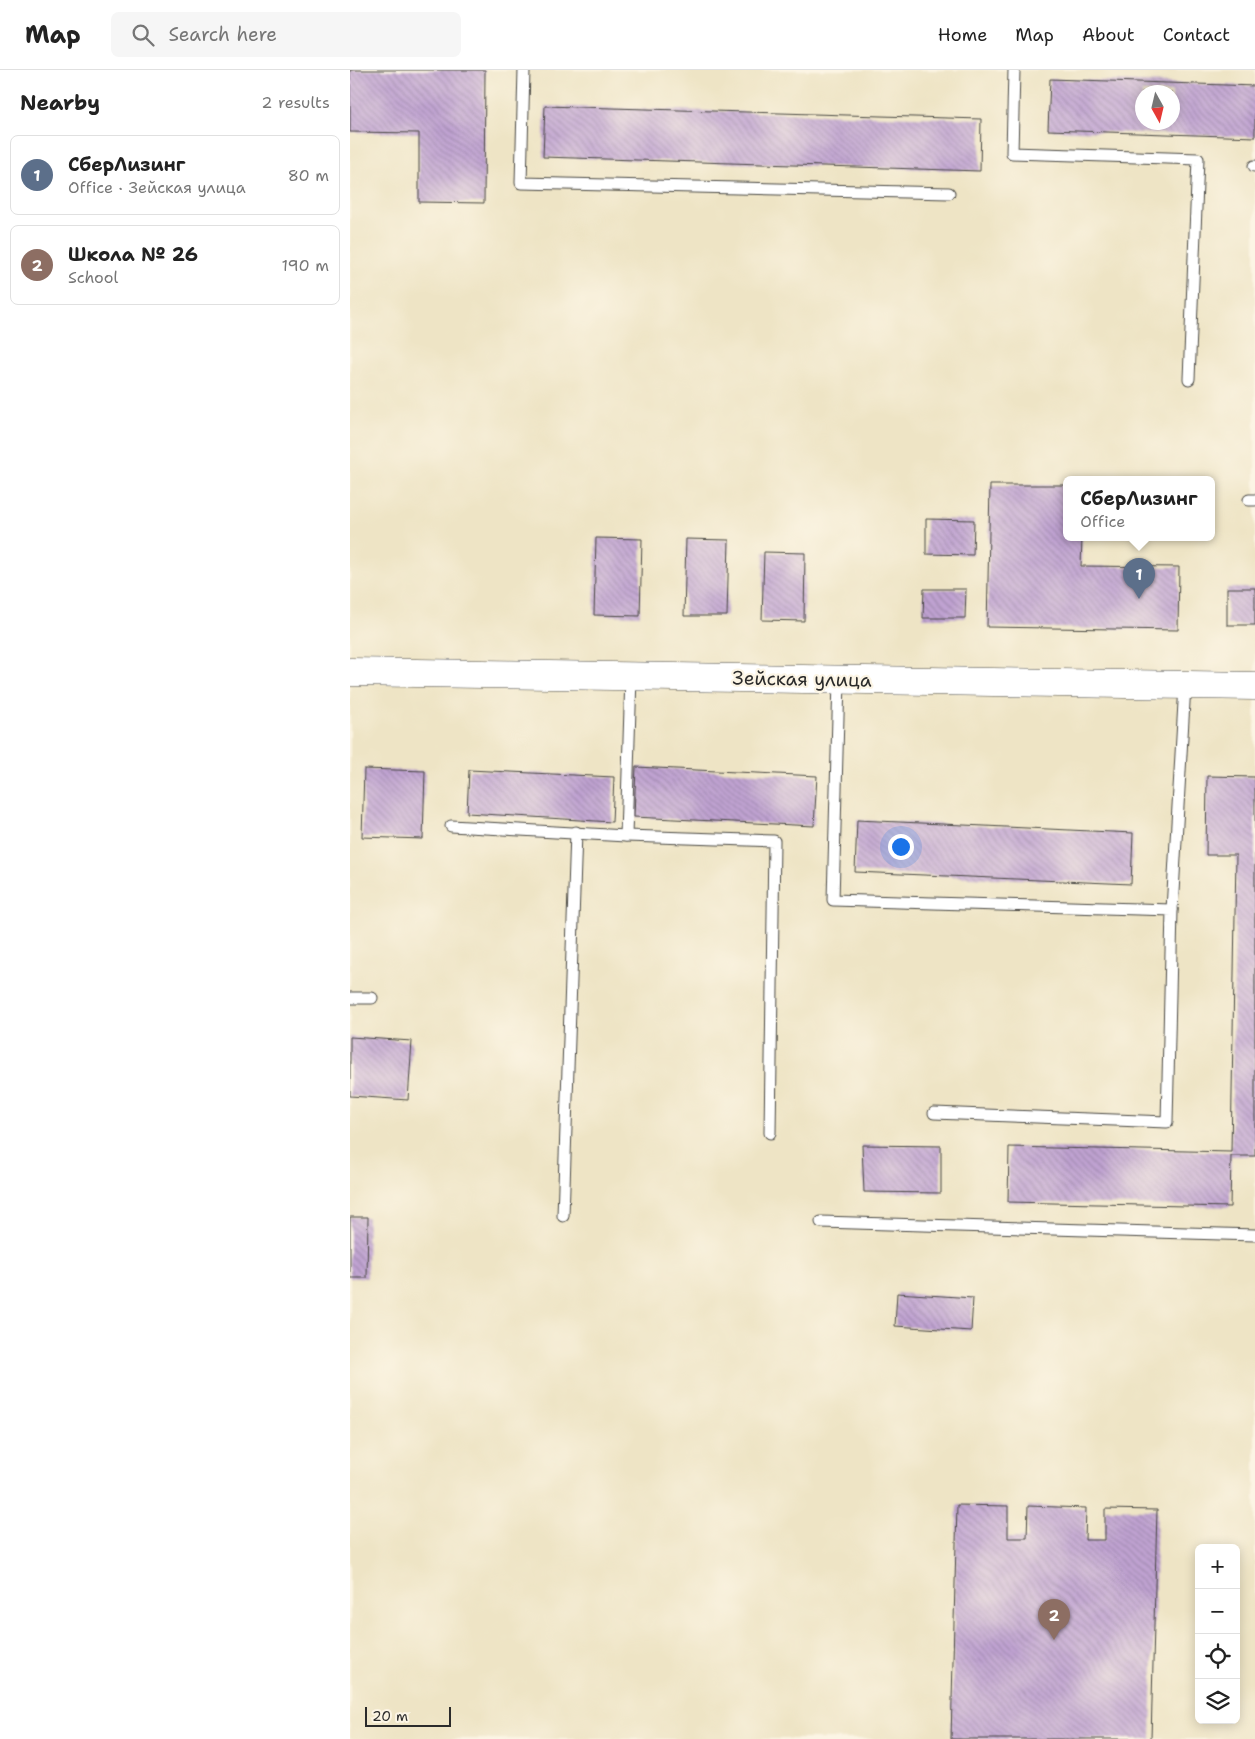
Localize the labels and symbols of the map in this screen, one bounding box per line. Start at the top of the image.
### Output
north arrow [1135,85,1180,130]
pin: 1 [1123,558,1155,599]
street label: Зейская улица [732,665,872,693]
your location [888,834,914,860]
pin: 2 [1038,1599,1070,1640]
scale bar [365,1704,451,1727]

